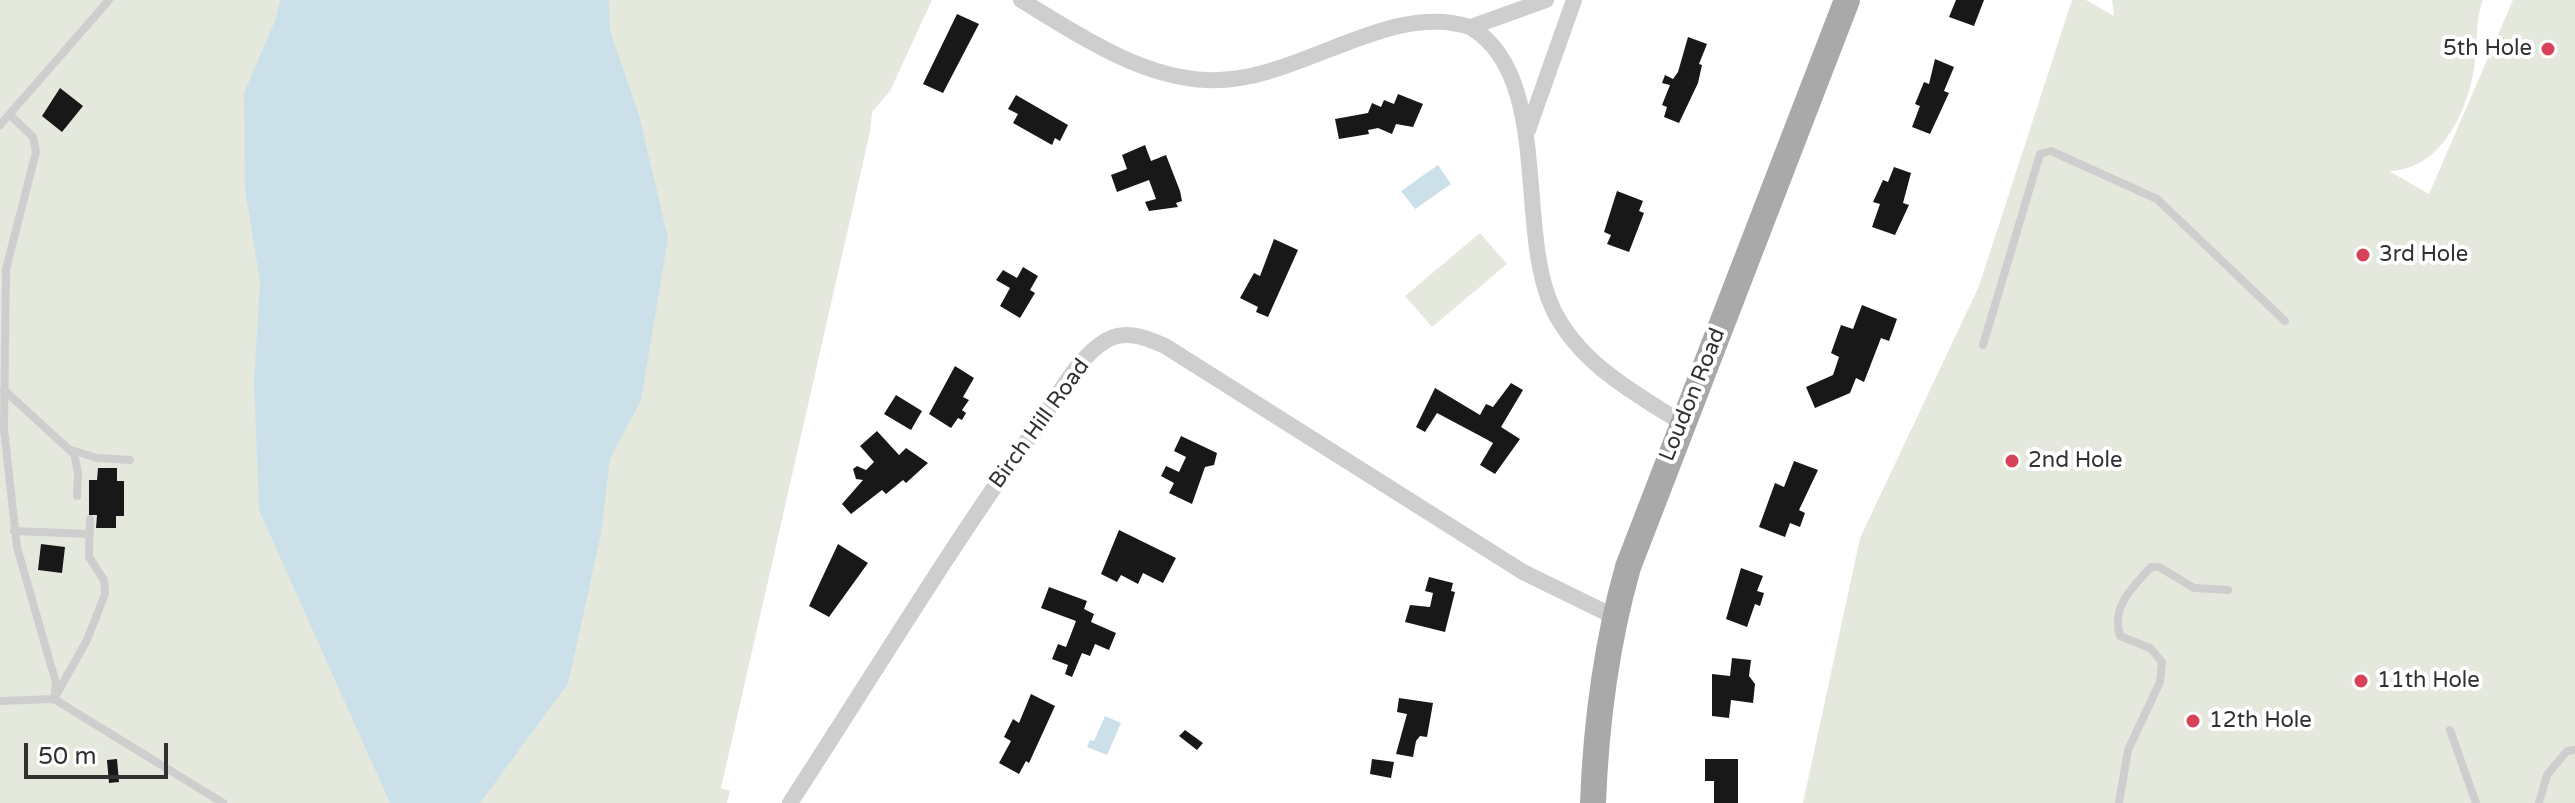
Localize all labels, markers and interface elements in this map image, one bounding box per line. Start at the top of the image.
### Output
place label: 5th Hole [2443,36,2532,62]
marker: 5th Hole [2539,40,2557,58]
place label: 3rd Hole [2379,242,2468,268]
marker: 3rd Hole [2354,246,2372,264]
street label: Loudon Road [1654,325,1732,465]
street label: Birch Hill Road [984,354,1096,494]
place label: 2nd Hole [2028,448,2122,474]
marker: 2nd Hole [2003,452,2021,470]
place label: 11th Hole [2377,668,2480,694]
marker: 11th Hole [2352,672,2370,690]
place label: 12th Hole [2209,708,2312,734]
marker: 12th Hole [2184,712,2202,730]
scale bar [28,727,172,777]
text: 50 m [38,742,96,771]

